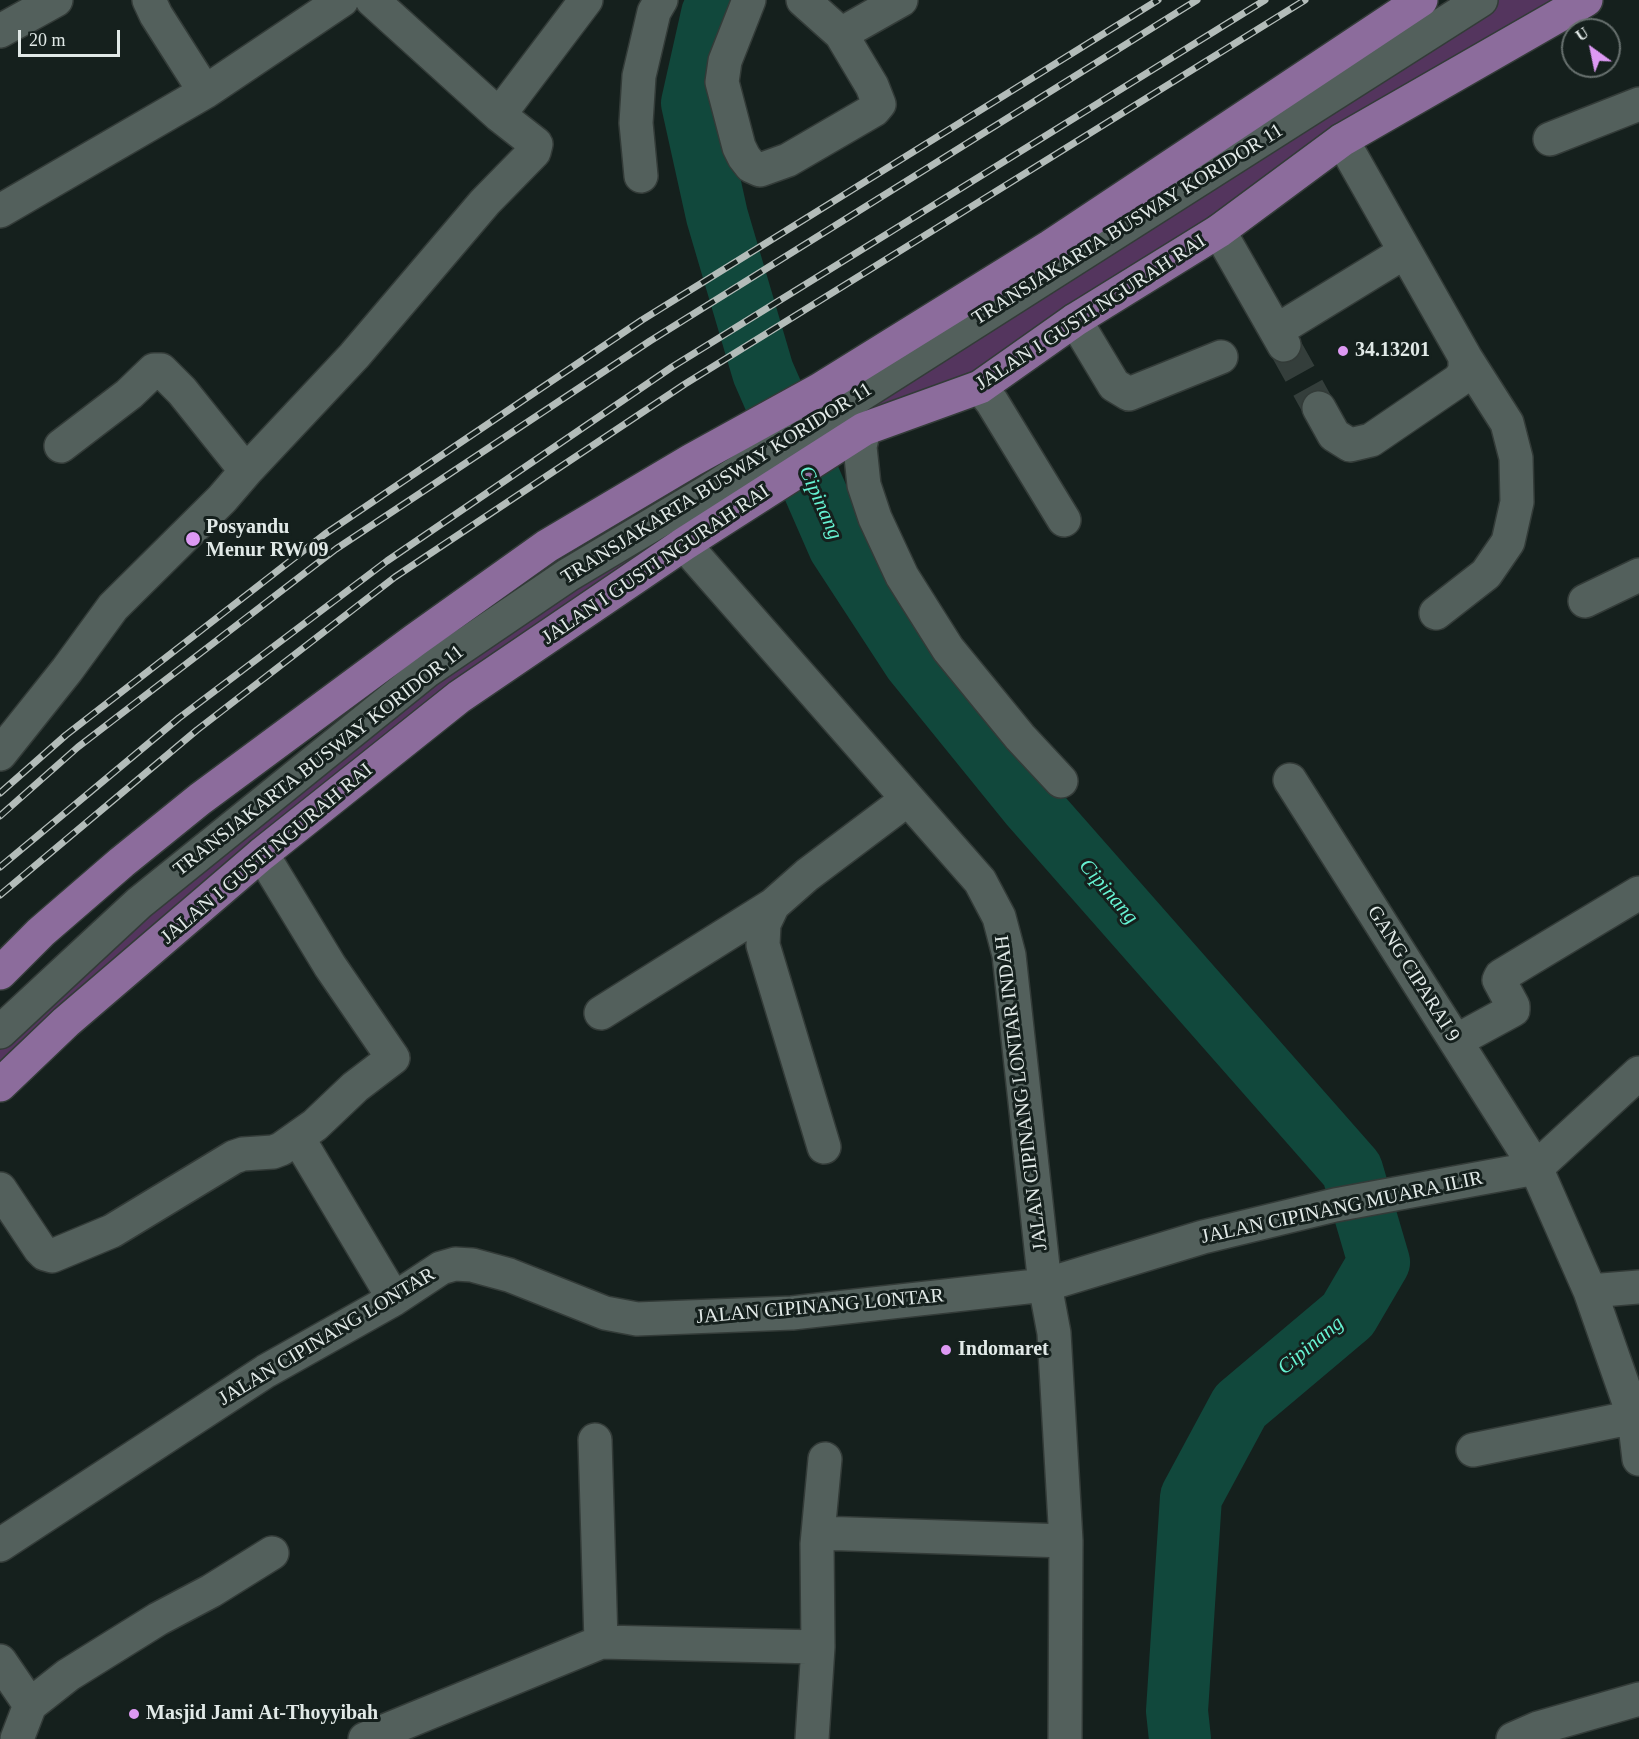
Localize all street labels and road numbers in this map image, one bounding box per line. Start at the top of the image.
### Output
street label: TRANSJAKARTA BUSWAY KORIDOR 11 [968,119,1288,331]
street label: JALAN I GUSTI NGURAH RAI [972,230,1210,396]
street label: TRANSJAKARTA BUSWAY KORIDOR 11 [557,378,877,590]
street label: JALAN I GUSTI NGURAH RAI [538,480,774,650]
street label: TRANSJAKARTA BUSWAY KORIDOR 11 [169,640,469,882]
street label: JALAN I GUSTI NGURAH RAI [156,758,378,950]
street label: GANG CIPARAI 9 [1362,902,1464,1046]
street label: JALAN CIPINANG LONTAR INDAH [991,934,1053,1252]
street label: JALAN CIPINANG MUARA ILIR [1199,1166,1485,1250]
street label: JALAN CIPINANG LONTAR [214,1263,440,1411]
street label: JALAN CIPINANG LONTAR [695,1284,945,1330]

